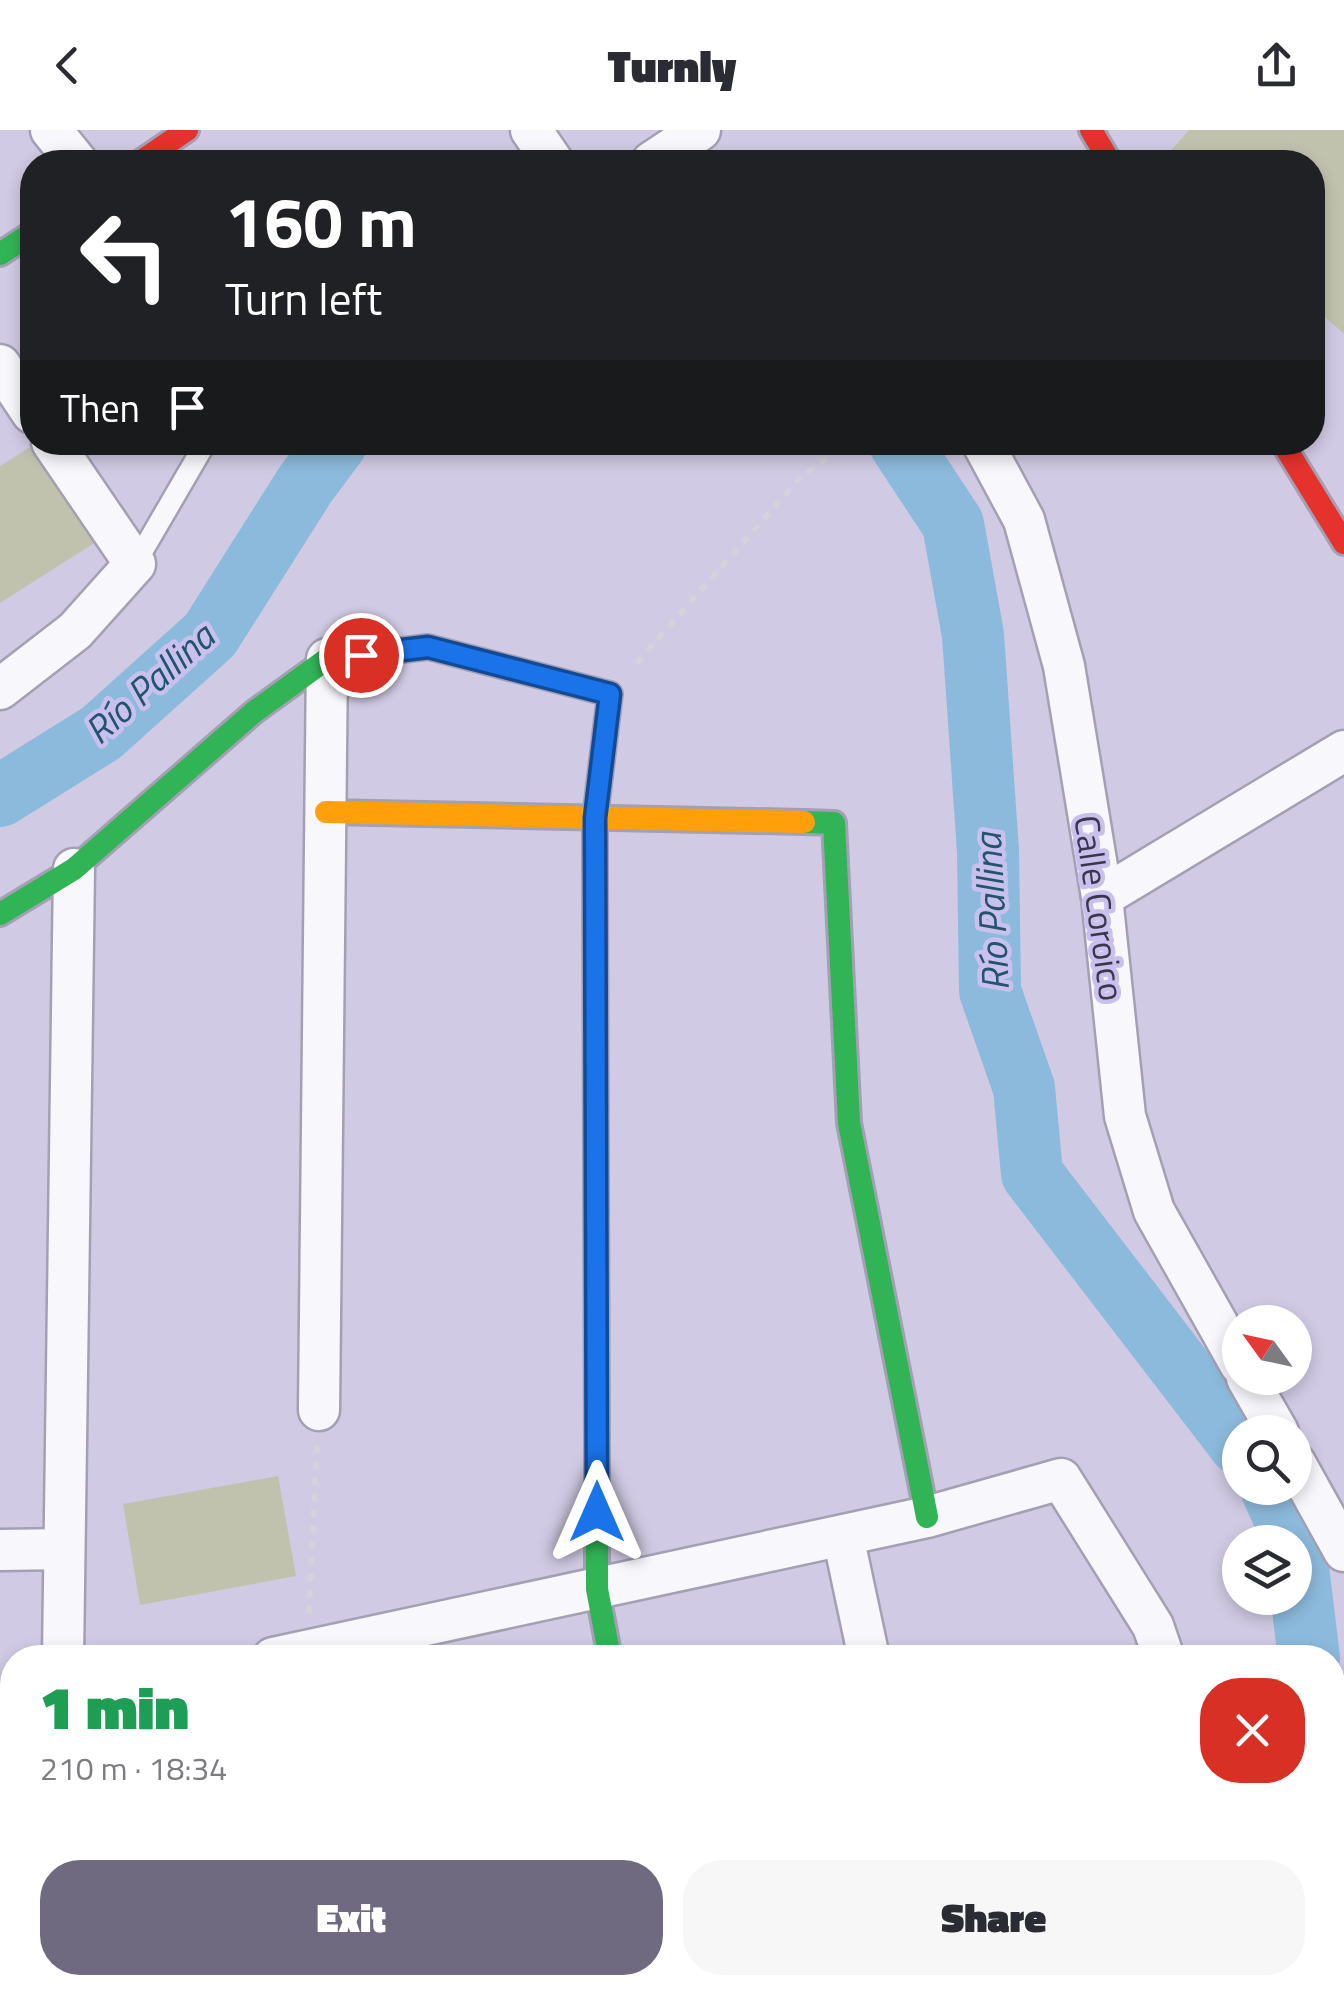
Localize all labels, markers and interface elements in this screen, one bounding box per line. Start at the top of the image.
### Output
text: Turnly [608,31,736,99]
icon: back [40,38,95,93]
icon: share [1249,38,1304,93]
text: 160 m [225,168,417,274]
icon: left [60,190,190,320]
text: Turn left [225,264,382,332]
text: Then [60,379,140,437]
icon: arrive [160,380,215,435]
water label: Río Pallina [71,607,229,758]
pin [319,613,404,698]
icon: arrive [334,628,389,683]
street label: Calle Coroico [1060,812,1140,1004]
water label: Río Pallina [958,829,1024,993]
north arrow [1222,1305,1312,1395]
map controls [1222,1305,1312,1615]
button: search [1222,1415,1312,1505]
position arrow [545,1460,649,1564]
button: layers [1222,1525,1312,1615]
text: 1 min [40,1661,189,1752]
button: close [1200,1678,1305,1783]
text: 210 m · 18:34 [40,1744,227,1792]
button: Exit [40,1860,663,1975]
button: Share [683,1860,1305,1975]

